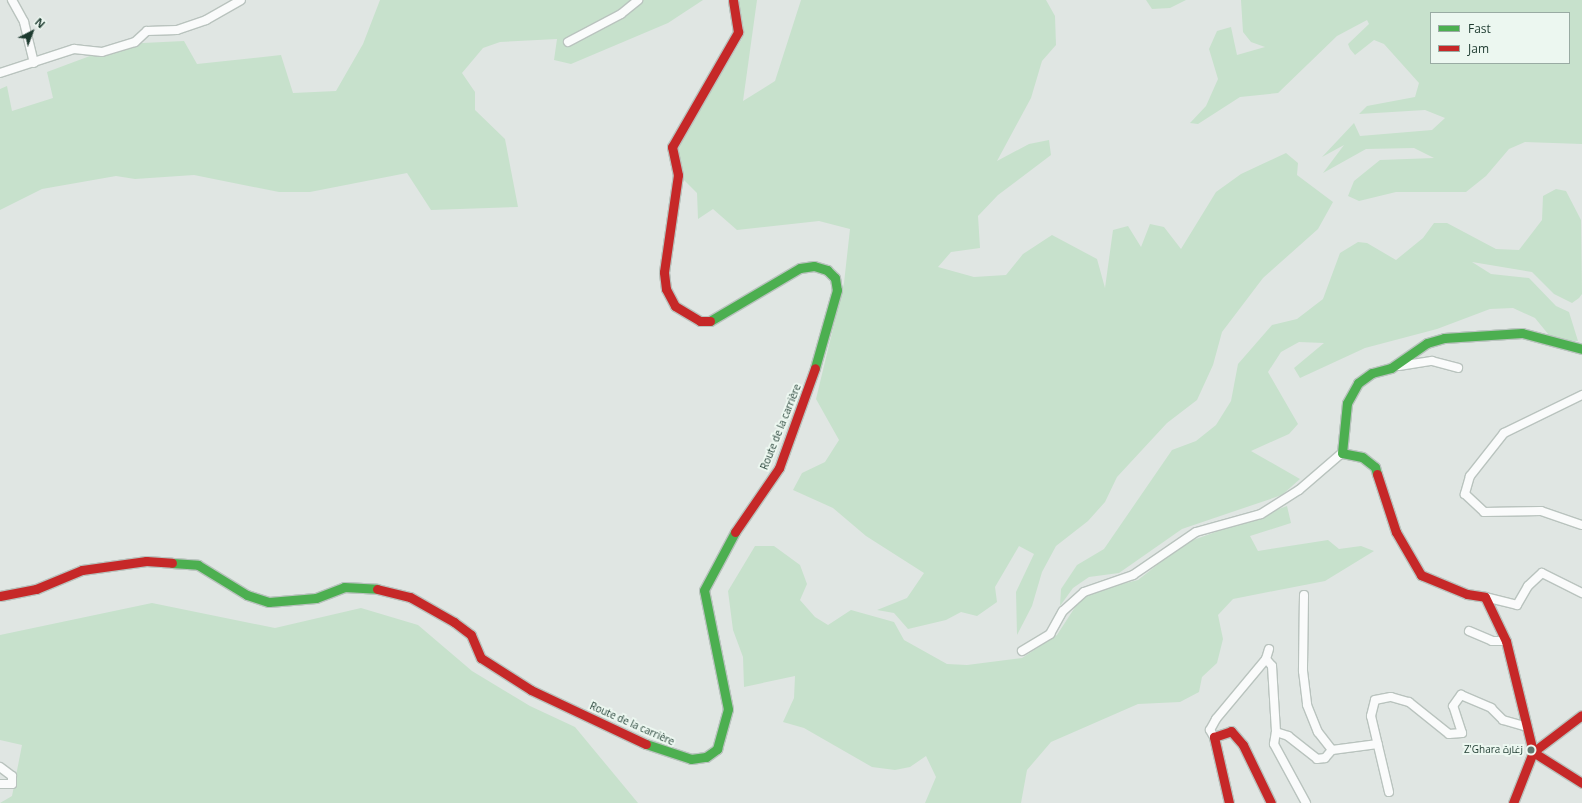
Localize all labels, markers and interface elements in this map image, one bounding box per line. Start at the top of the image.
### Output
north arrow [12,12,52,52]
legend [1430,12,1570,64]
text: N [32,14,49,31]
text: Fast [1468,20,1491,37]
text: Jam [1468,40,1489,57]
street label: Route de la carrière [758,382,804,472]
street label: Route de la carrière [588,700,676,748]
place label: Z'Ghara زغارة [1464,744,1523,756]
marker: Z'Ghara زغارة [1526,745,1536,755]

